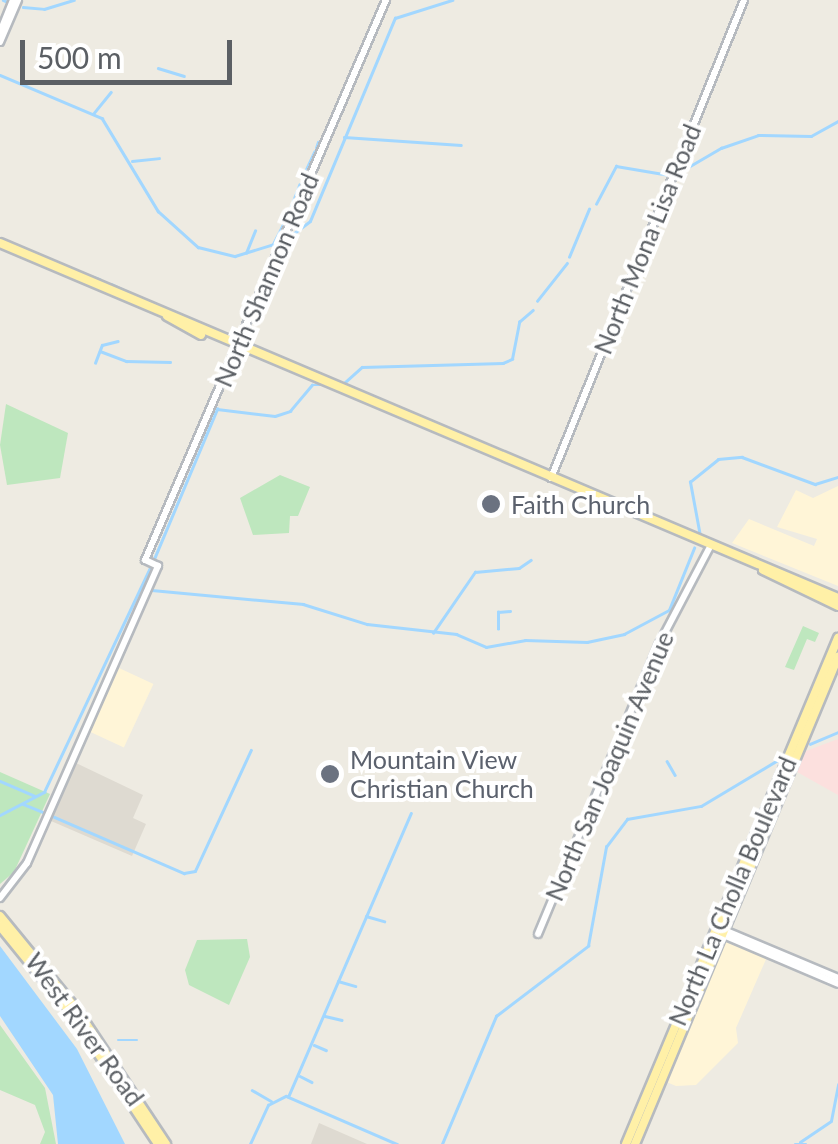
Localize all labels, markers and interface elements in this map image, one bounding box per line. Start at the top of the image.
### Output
scale bar [25,20,238,82]
text: 500 m [37,39,122,75]
street label: North Mona Lisa Road [587,120,707,358]
street label: North Shannon Road [207,169,325,391]
place label: Faith Church [511,489,650,519]
marker: Faith Church [480,493,502,515]
street label: North San Joaquin Avenue [538,626,680,906]
place label: Mountain View Christian Church [350,745,534,804]
street label: North La Cholla Boulevard [662,752,802,1030]
marker: Mountain View Christian Church [319,763,341,785]
street label: West River Road [19,947,151,1111]

